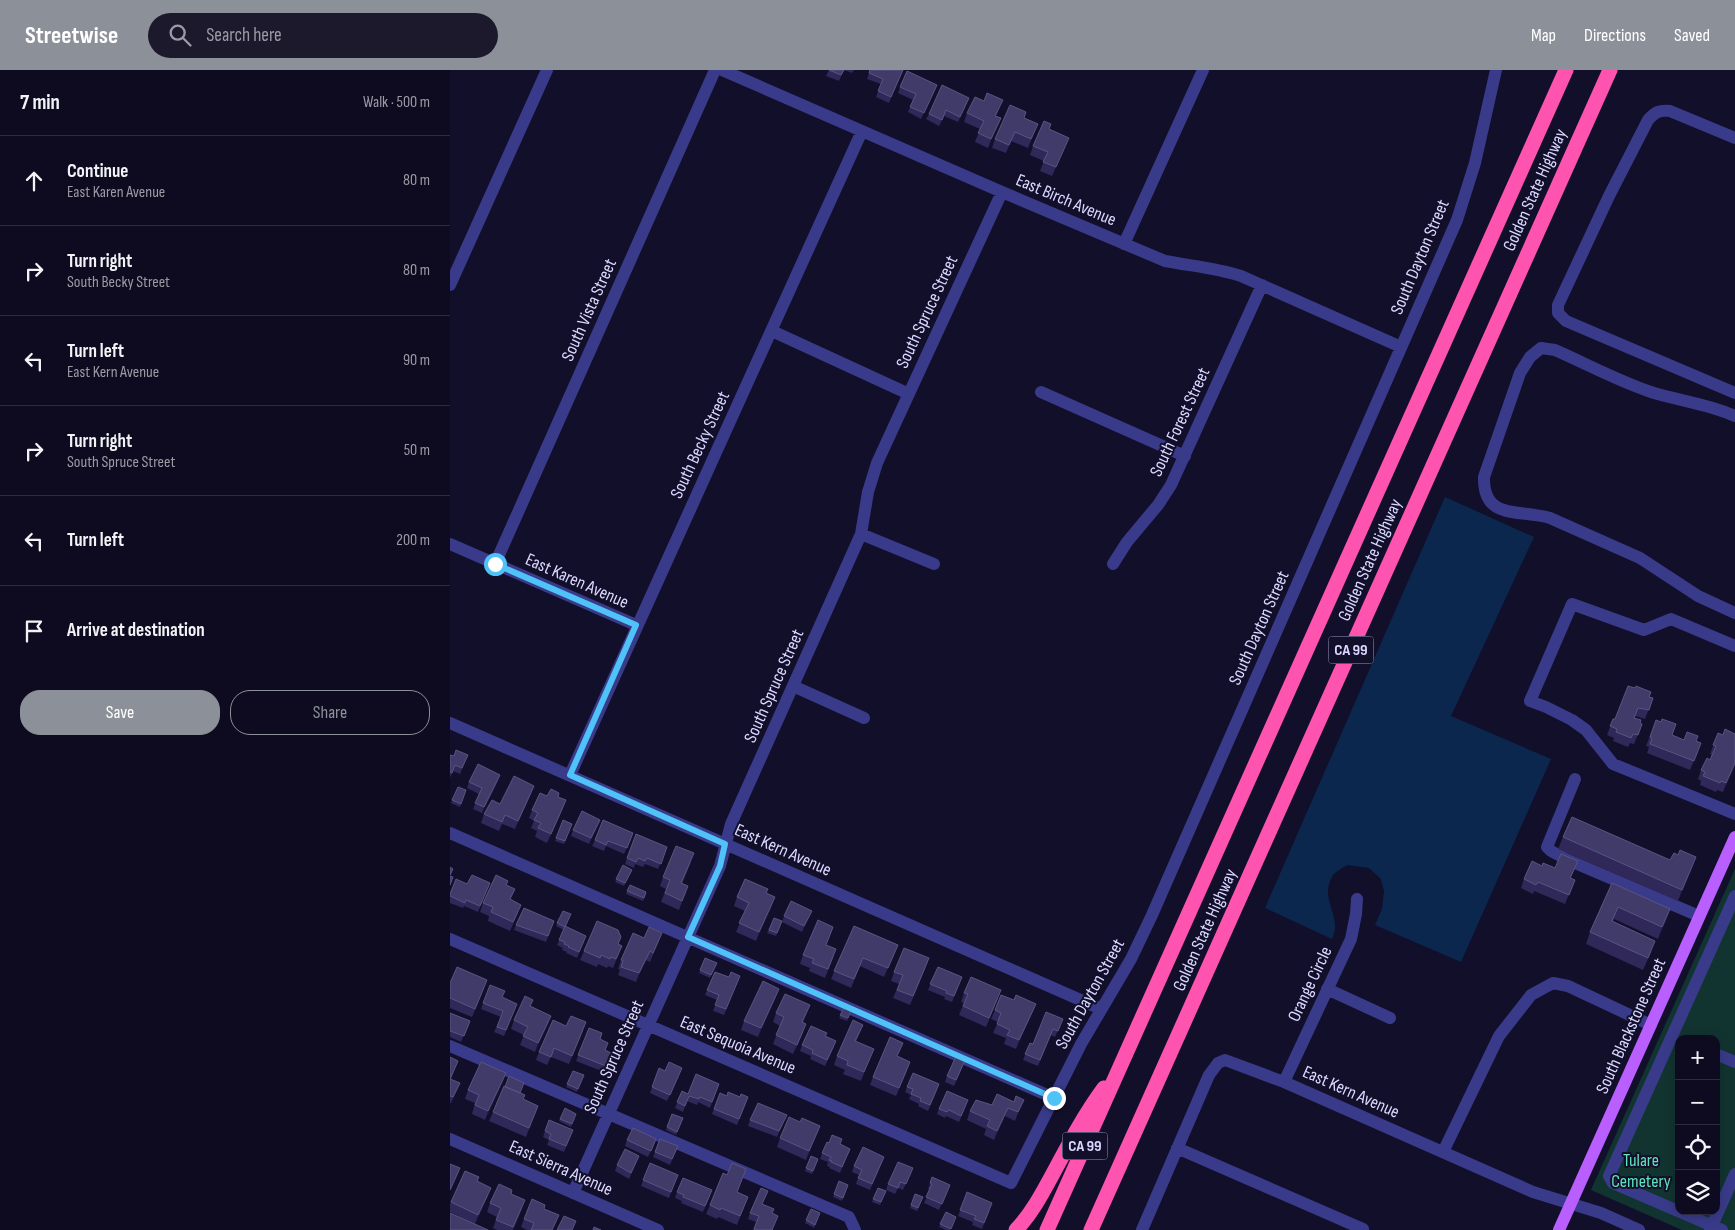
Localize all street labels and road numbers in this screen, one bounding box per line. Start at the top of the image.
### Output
street label: Golden State Highway [1499,126,1571,254]
street label: East Birch Avenue [1013,169,1119,231]
street label: South Dayton Street [1386,196,1454,318]
street label: South Spruce Street [892,252,962,372]
street label: South Vista Street [557,255,621,364]
street label: South Forest Street [1146,364,1215,480]
street label: South Becky Street [666,388,734,502]
street label: Golden State Highway [1334,496,1406,624]
street label: East Karen Avenue [522,549,632,613]
street label: South Dayton Street [1224,567,1294,688]
street label: South Spruce Street [740,626,809,746]
road number: CA 99 [1328,636,1374,664]
street label: East Kern Avenue [731,819,835,881]
street label: Golden State Highway [1169,866,1241,994]
street label: South Dayton Street [1051,935,1129,1053]
street label: Orange Circle [1284,943,1336,1025]
street label: South Blackstone Street [1592,955,1670,1097]
street label: South Spruce Street [580,997,649,1117]
street label: East Sequoia Avenue [677,1011,799,1079]
street label: East Kern Avenue [1299,1061,1403,1123]
road number: CA 99 [1062,1132,1108,1160]
street label: East Sierra Avenue [506,1136,616,1200]

